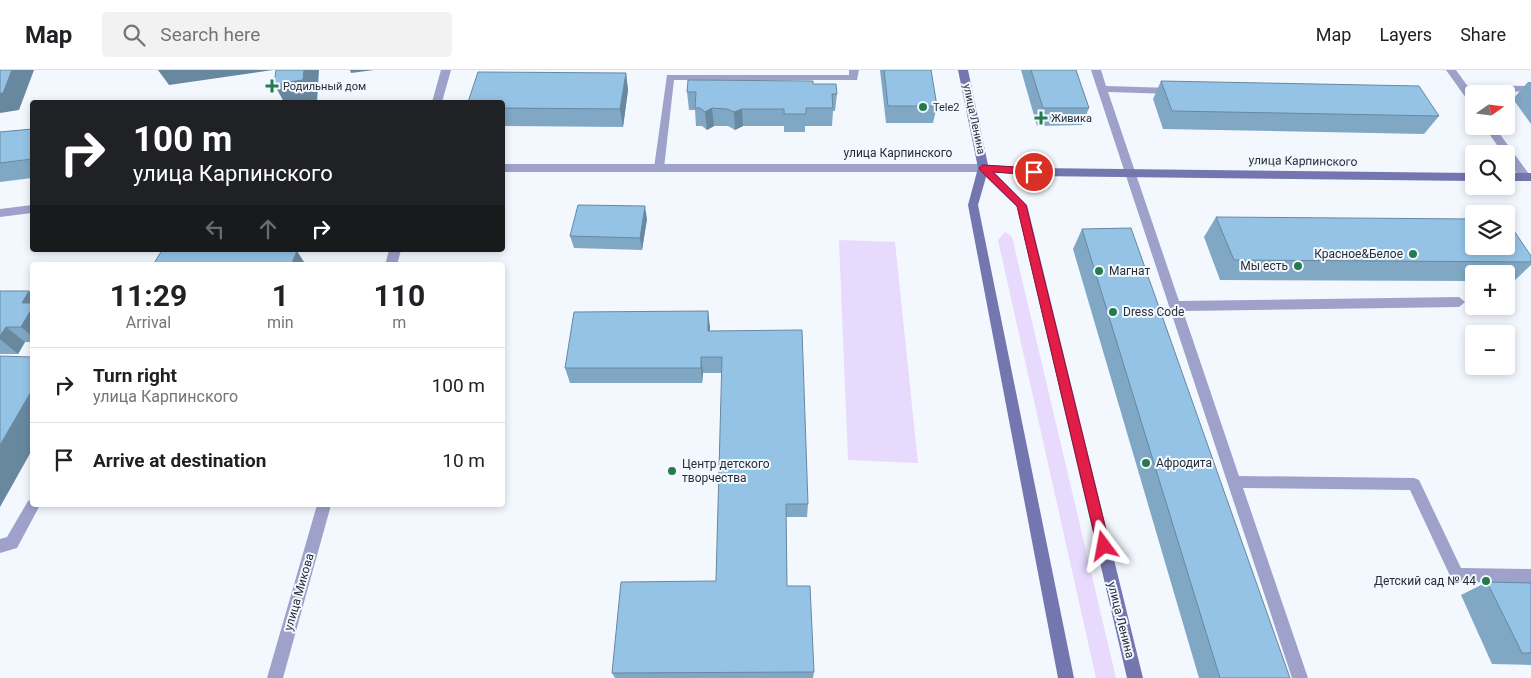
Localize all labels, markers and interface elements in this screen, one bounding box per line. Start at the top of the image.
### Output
search box [102,12,452,57]
text: Map [25,21,72,49]
icon: search [120,21,148,49]
text: Search here [160,23,260,46]
text: Map [1316,24,1351,45]
text: Layers [1379,24,1432,45]
text: Share [1460,24,1506,45]
marker: Родильный дом [265,79,279,93]
place label: Родильный дом [283,80,366,93]
street label: улица Ленина [960,83,988,155]
north arrow [1465,85,1515,135]
map controls [1465,85,1515,375]
marker: Tele2 [917,101,929,113]
place label: Tele2 [933,101,960,114]
marker: Живика [1035,112,1047,124]
place label: Живика [1051,112,1092,125]
text: 100 m [133,119,232,160]
icon: right [50,120,115,185]
button: search [1465,145,1515,195]
street label: улица Карпинского [844,146,953,160]
pin [1013,151,1055,193]
street label: улица Карпинского [1248,153,1358,169]
icon: arrive [1020,158,1048,186]
text: улица Карпинского [133,161,333,186]
button: layers [1465,205,1515,255]
icon: left [201,215,229,243]
icon: ahead [254,215,282,243]
icon: right [307,215,335,243]
place label: Красное&Белое [1314,247,1403,261]
marker: Красное&Белое [1407,248,1419,260]
place label: Мы есть [1240,259,1288,273]
marker: Мы есть [1292,260,1304,272]
place label: Магнат [1109,264,1150,278]
marker: Магнат [1093,265,1105,277]
button: + [1465,265,1515,315]
text: 11:29 [110,278,187,313]
text: 1 [272,278,289,313]
text: 110 [374,278,425,313]
place label: Dress Code [1123,305,1184,319]
marker: Dress Code [1107,306,1119,318]
text: Arrival [126,313,171,332]
text: min [267,313,294,332]
text: m [392,313,406,332]
button: − [1465,325,1515,375]
text: Turn right [93,364,177,387]
icon: right [50,371,78,399]
text: 100 m [432,374,485,397]
text: улица Карпинского [93,387,238,406]
icon: arrive [50,446,78,474]
text: Arrive at destination [93,449,266,472]
text: 10 m [442,449,485,472]
place label: Афродита [1156,456,1212,470]
place label: Центр детского творчества [682,457,770,485]
marker: Афродита [1140,457,1152,469]
marker: Центр детского творчества [666,465,678,477]
position arrow [1077,519,1129,571]
street label: улица Микова [281,552,317,632]
place label: Детский сад № 44 [1374,574,1476,588]
marker: Детский сад № 44 [1480,575,1492,587]
street label: улица Ленина [1105,580,1137,660]

